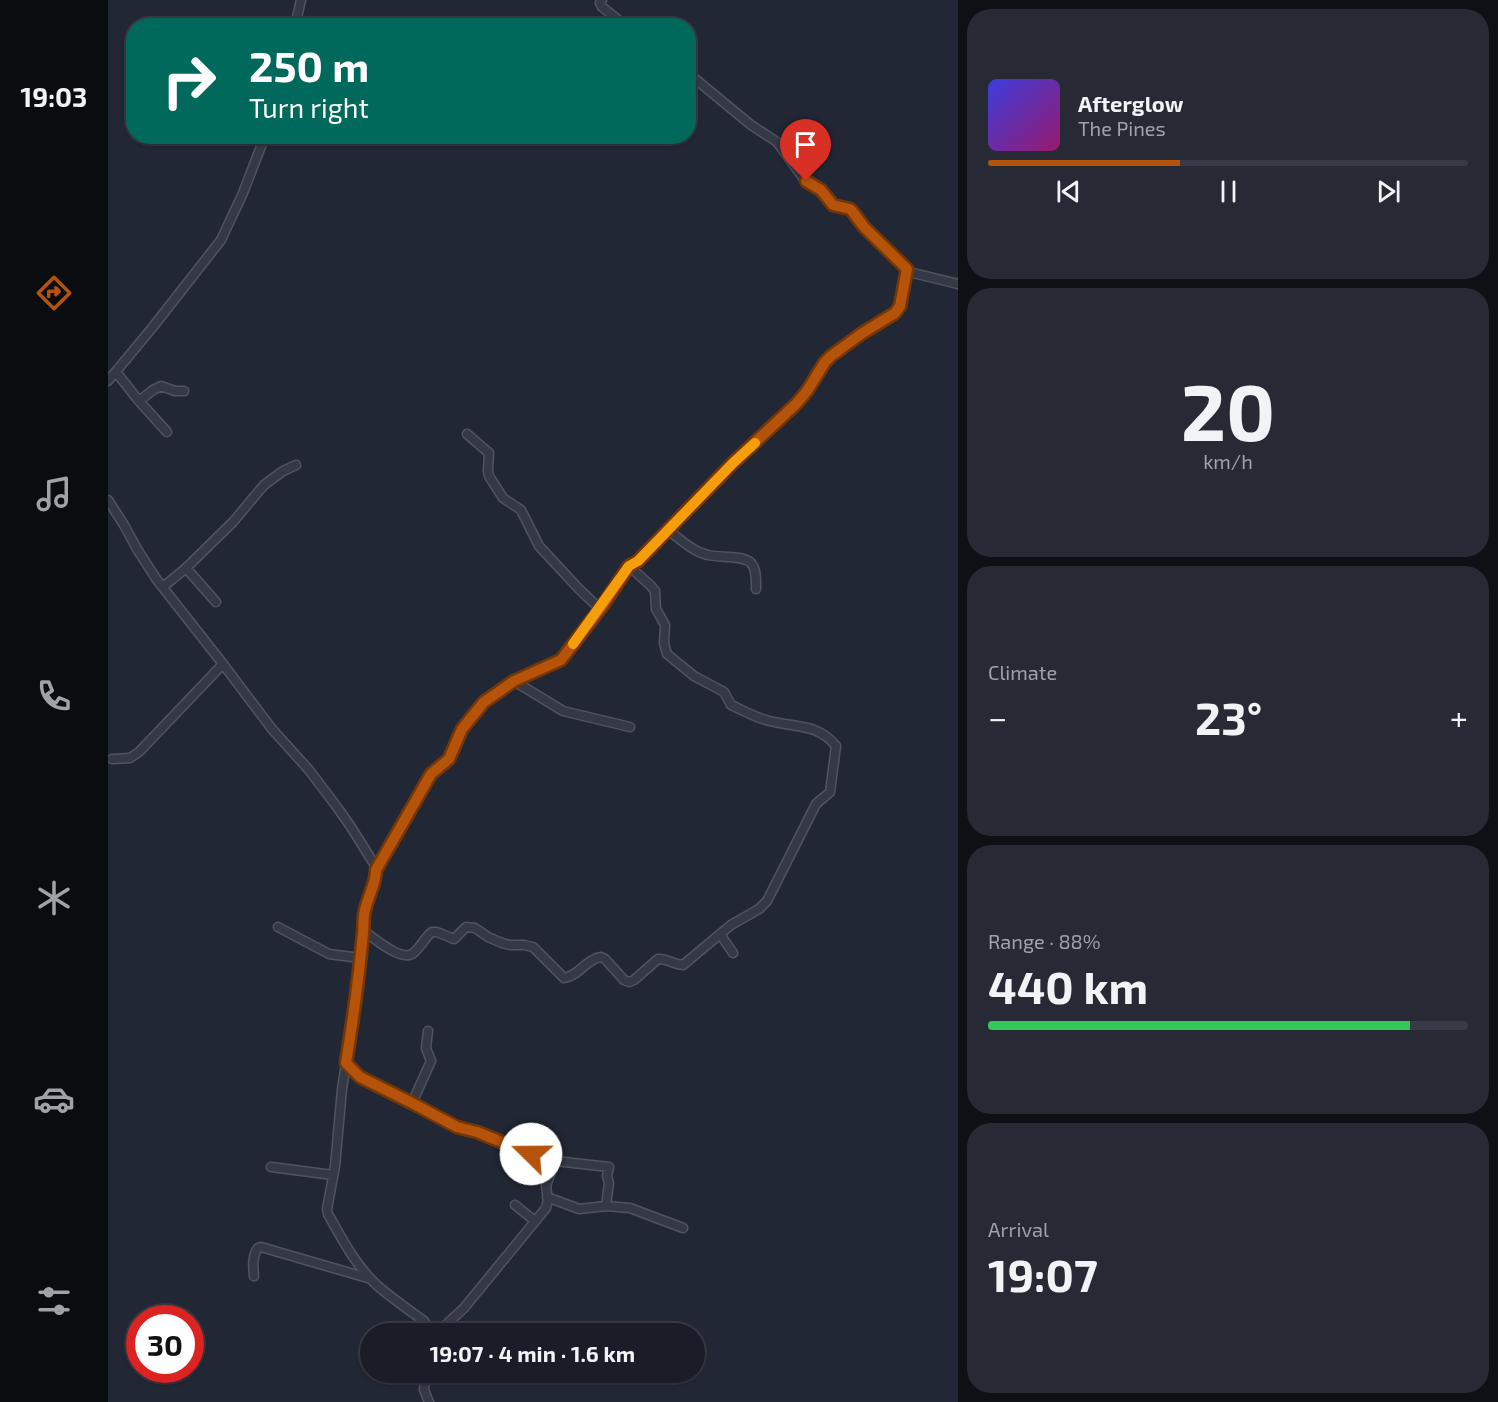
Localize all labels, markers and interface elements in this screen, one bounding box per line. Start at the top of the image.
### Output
text: 250 m [249,40,369,90]
icon: right [150,42,228,120]
text: 19:03 [21,80,87,112]
text: Afterglow [1078,90,1183,116]
text: Turn right [249,91,369,123]
text: The Pines [1078,116,1166,140]
pin [780,119,831,181]
icon: arrive [789,128,822,161]
icon: previous [1052,175,1085,208]
icon: pause [1212,175,1245,208]
icon: next [1372,175,1405,208]
icon: directions [33,272,75,314]
text: 20 [1181,363,1275,457]
text: km/h [1203,449,1253,473]
icon: music [33,473,75,515]
text: Climate [988,660,1057,684]
icon: phone [33,675,75,717]
text: 23° [1195,690,1262,744]
text: − [988,697,1007,737]
text: + [1450,697,1468,737]
icon: climate [33,877,75,919]
text: Range · 88% [988,929,1101,953]
text: 440 km [988,959,1148,1013]
icon: car [33,1078,75,1120]
position arrow [499,1122,563,1186]
text: Arrival [988,1217,1049,1241]
text: 19:07 [988,1247,1098,1301]
icon: filters [33,1280,75,1322]
speed limit sign: 30 [126,1305,204,1383]
text: 19:07 · 4 min · 1.6 km [430,1340,635,1366]

